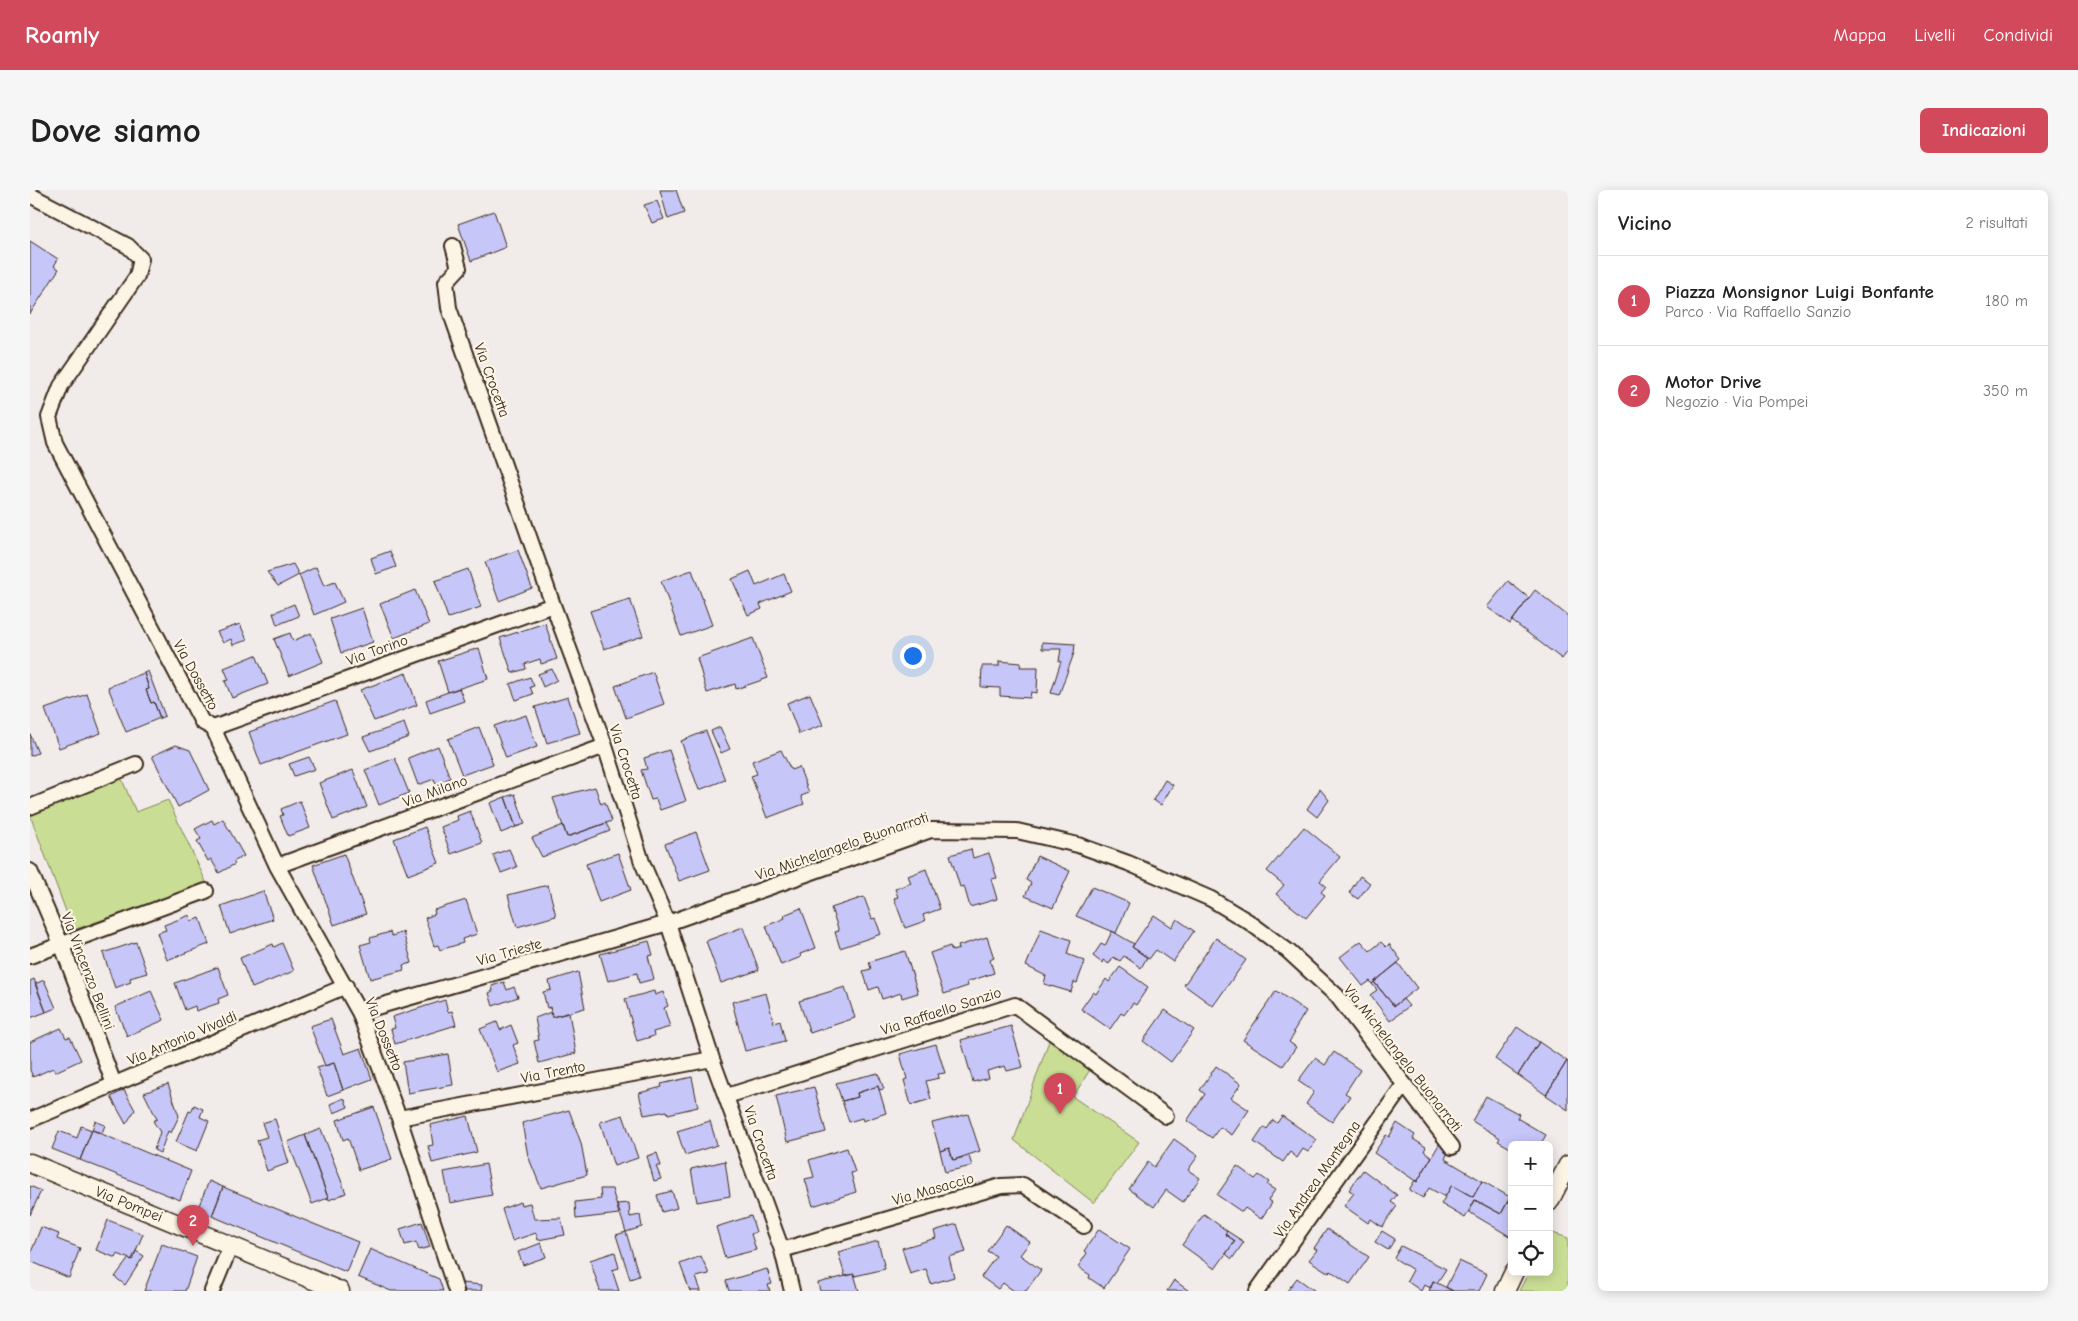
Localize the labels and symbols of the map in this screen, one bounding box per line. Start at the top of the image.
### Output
street label: Via Crocetta [470,340,514,420]
street label: Via Torino [344,631,410,669]
street label: Via Dossetto [169,637,223,713]
your location [900,643,926,669]
street label: Via Crocetta [605,722,647,802]
street label: Via Milano [400,771,470,811]
street label: Via Michelangelo Buonarroti [753,808,931,884]
street label: Via Vincenzo Bellini [57,910,119,1032]
street label: Via Trieste [475,934,544,970]
street label: Via Michelangelo Buonarroti [1340,981,1466,1135]
street label: Via Raffaello Sanzio [878,983,1004,1039]
street label: Via Dossetto [361,995,407,1073]
street label: Via Antonio Vivaldi [124,1007,240,1069]
street label: Via Trento [519,1057,587,1087]
pin: 1 [1044,1073,1076,1114]
street label: Via Crocetta [740,1103,782,1183]
street label: Via Andrea Mantegna [1270,1117,1364,1241]
street label: Via Masaccio [890,1169,976,1209]
street label: Via Pompei [93,1182,165,1226]
pin: 2 [177,1205,209,1246]

